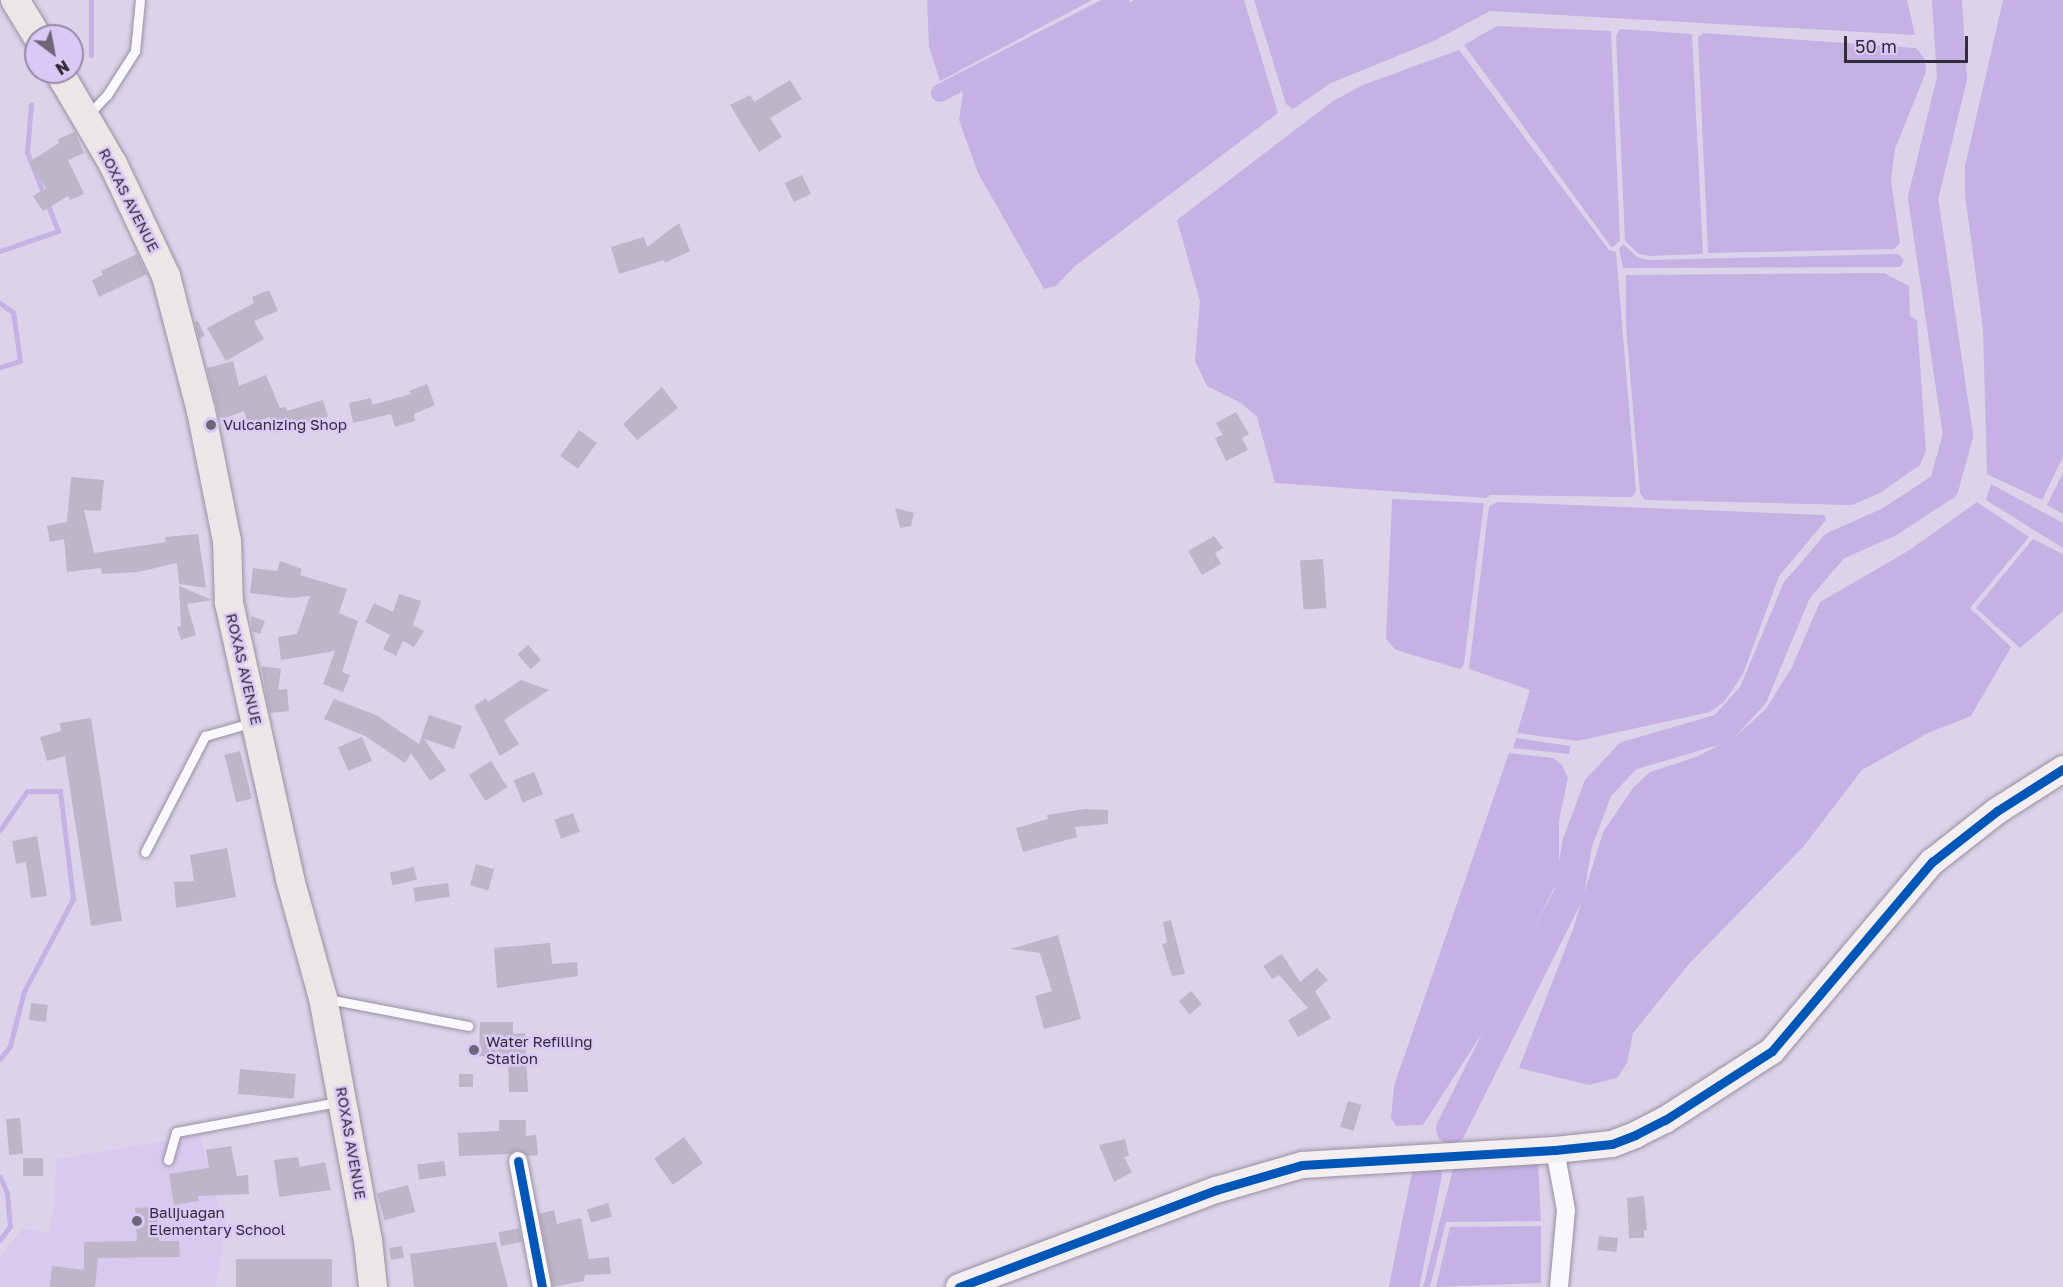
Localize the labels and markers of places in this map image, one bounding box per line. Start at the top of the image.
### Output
place label: Vulcanizing Shop [223,416,347,434]
marker: Vulcanizing Shop [204,418,218,432]
place label: Water Refilling Station [486,1032,593,1067]
marker: Water Refilling Station [467,1043,481,1057]
place label: Balijuagan Elementary School [149,1203,285,1238]
marker: Balijuagan Elementary School [130,1214,144,1228]

